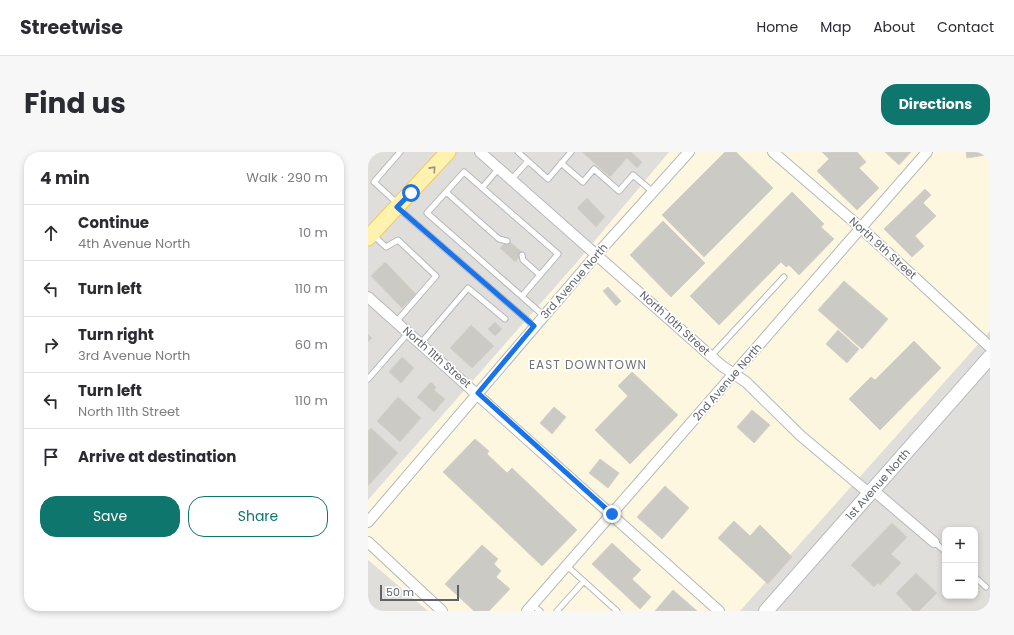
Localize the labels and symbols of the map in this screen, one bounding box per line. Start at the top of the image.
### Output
one-way arrow [428,166,435,173]
route start [402,184,420,202]
street label: North 9th Street [846,213,920,283]
street label: 3rd Avenue North [537,240,611,322]
street label: North 10th Street [636,287,714,359]
street label: North 11th Street [399,323,475,391]
street label: 2nd Avenue North [689,340,765,424]
district label: EAST DOWNTOWN [529,356,647,373]
street label: 1st Avenue North [842,445,914,523]
route end [603,505,621,523]
scale bar [380,583,459,602]

